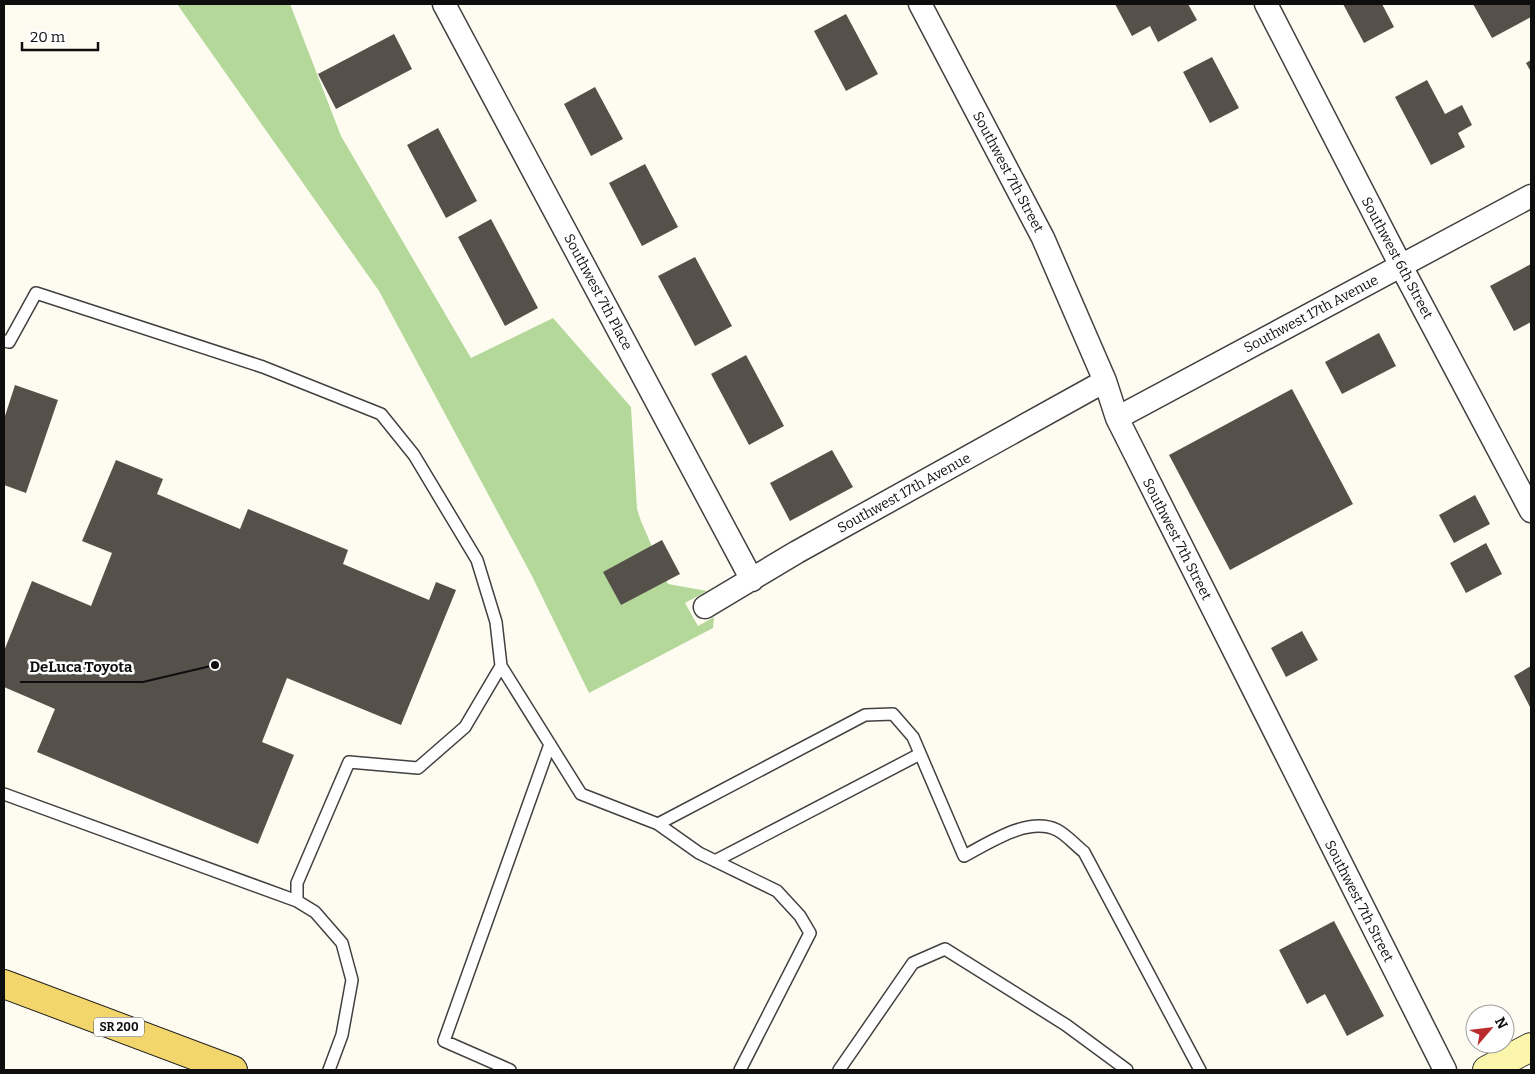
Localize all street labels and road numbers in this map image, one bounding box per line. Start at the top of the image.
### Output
street label: Southwest 7th Street [969,109,1047,235]
street label: Southwest 6th Street [1358,194,1436,322]
street label: Southwest 7th Place [560,231,636,353]
street label: Southwest 17th Avenue [1241,271,1381,357]
street label: Southwest 17th Avenue [834,449,974,537]
street label: Southwest 7th Street [1139,475,1215,603]
street label: Southwest 7th Street [1321,837,1397,965]
road number: SR 200 [94,1018,144,1036]

